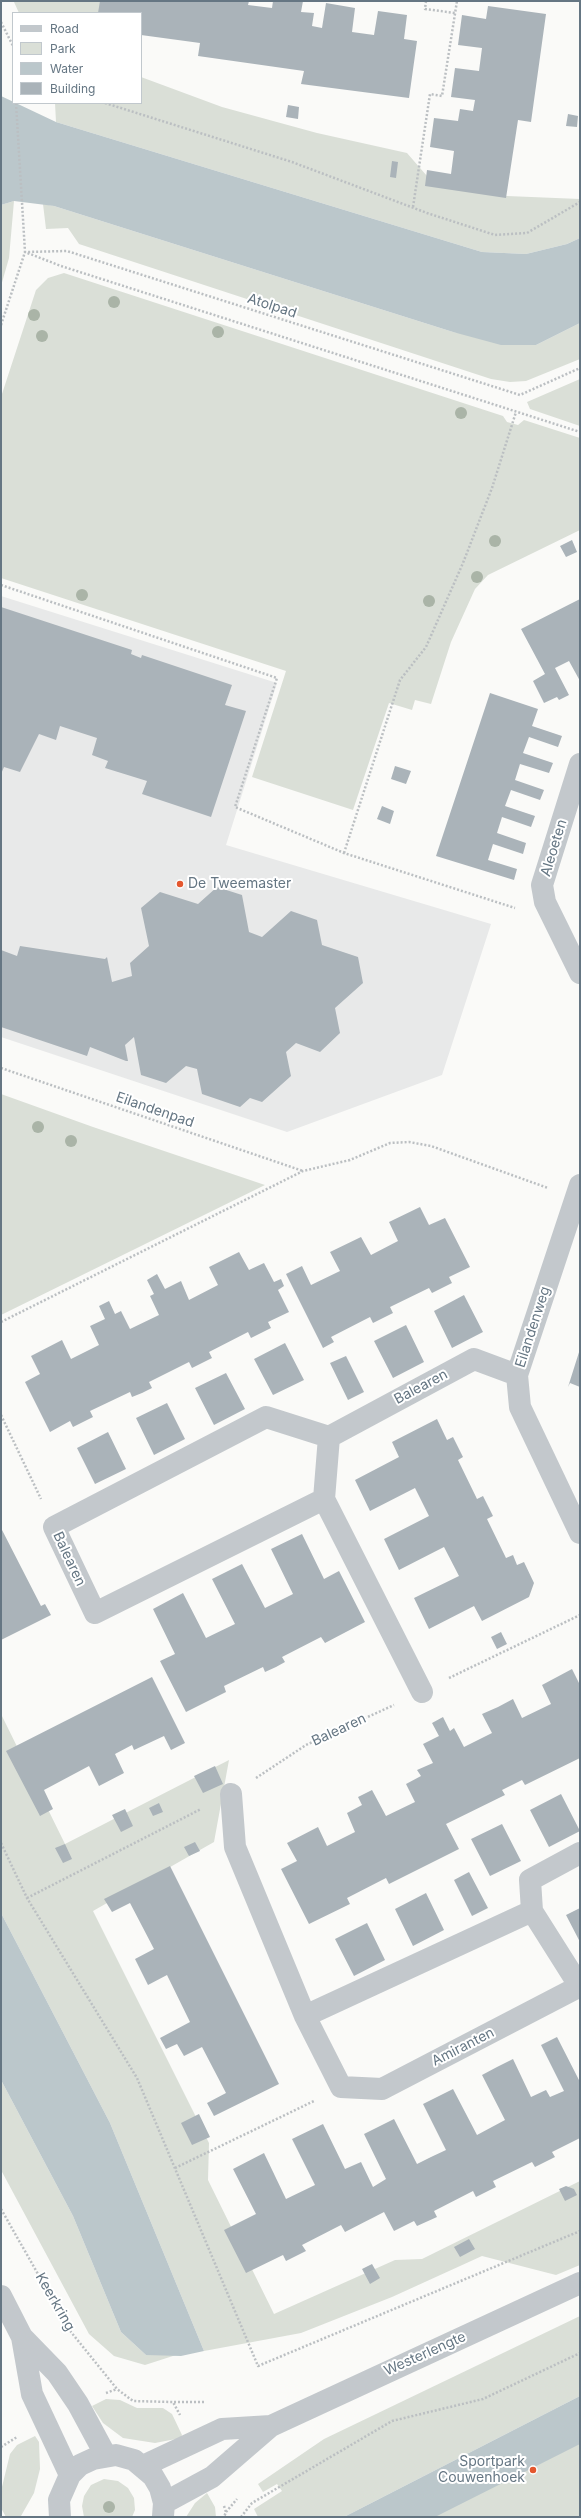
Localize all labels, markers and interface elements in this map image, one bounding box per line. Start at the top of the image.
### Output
legend [12,12,142,104]
text: Road [50,21,79,36]
text: Park [50,41,76,56]
text: Water [50,61,83,76]
text: Building [50,81,95,96]
street label: Atolpad [245,290,299,322]
street label: Aleoeten [537,818,571,878]
place label: De Tweemaster [188,876,291,892]
marker: De Tweemaster [175,879,185,889]
street label: Eilandenpad [114,1089,196,1131]
street label: Eilandenweg [512,1284,554,1370]
street label: Balearen [391,1366,451,1408]
street label: Balearen [49,1529,89,1589]
street label: Balearen [309,1710,369,1750]
street label: Amiranten [429,2024,497,2070]
street label: Keerkring [32,2270,78,2334]
street label: Westerlengte [382,2328,468,2380]
place label: Sportpark Couwenhoek [438,2454,525,2486]
marker: Sportpark Couwenhoek [528,2465,538,2475]

